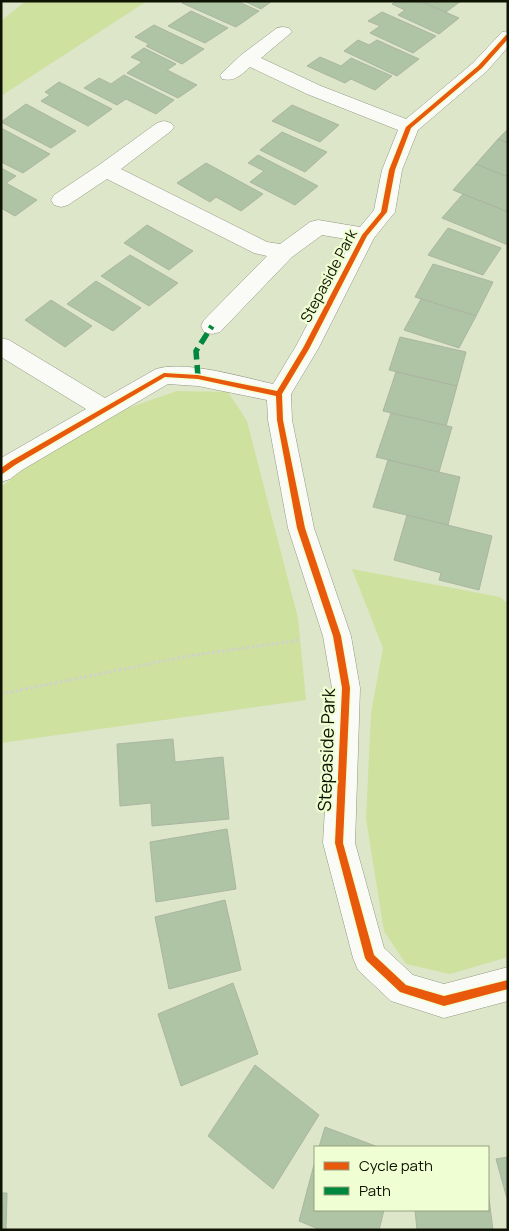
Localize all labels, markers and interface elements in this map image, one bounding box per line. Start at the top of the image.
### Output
street label: Stepaside Park [295,225,362,326]
street label: Stepaside Park [312,687,340,812]
legend [314,1146,489,1211]
text: Cycle path [359,1155,433,1176]
text: Path [359,1180,391,1201]

